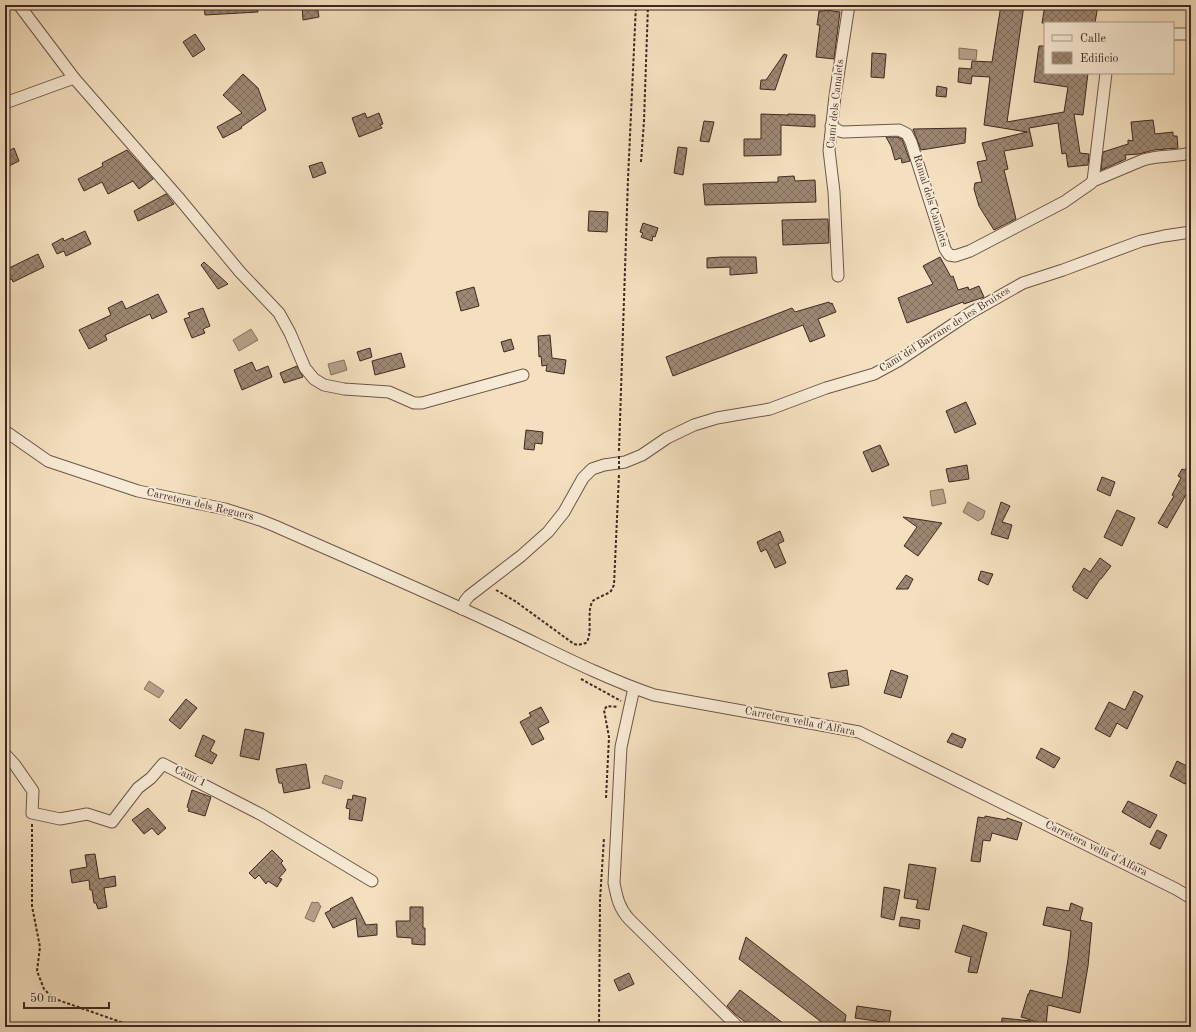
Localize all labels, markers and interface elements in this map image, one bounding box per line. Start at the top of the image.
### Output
legend [1044,22,1174,74]
text: Calle [1080,33,1106,45]
text: Edificio [1080,53,1119,65]
street label: Camí dels Canalets [826,58,846,149]
street label: Ramal dels Canalets [911,153,949,249]
street label: Camí del Barranc de les Bruixes [878,285,1012,375]
street label: Carretera dels Reguers [145,487,255,523]
street label: Carretera vella d'Alfara [744,706,857,738]
street label: Camí 1 [172,765,208,789]
street label: Carretera vella d'Alfara [1043,819,1149,879]
scale bar [24,984,109,1010]
text: 50 m [30,992,57,1005]

